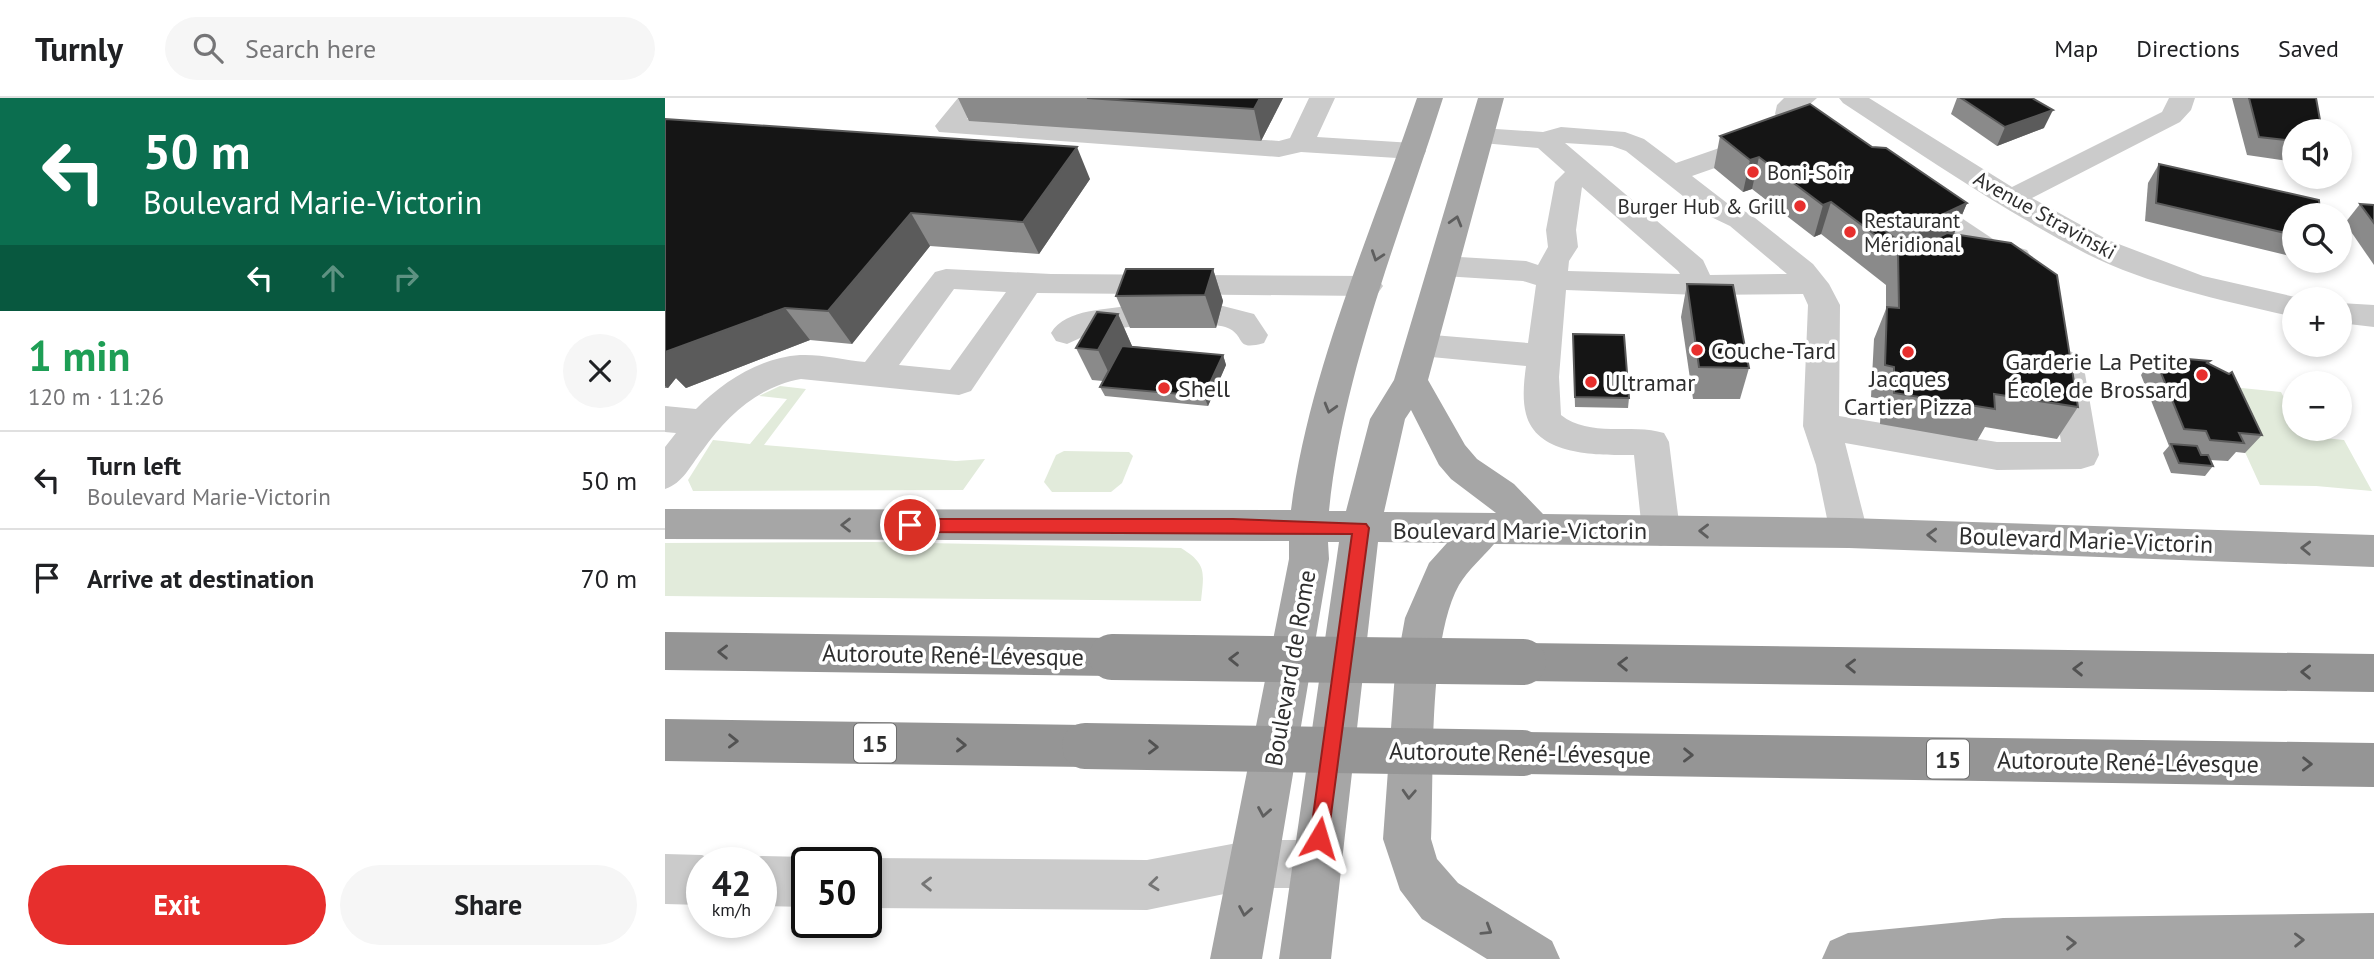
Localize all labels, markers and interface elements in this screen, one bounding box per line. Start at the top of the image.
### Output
search box [165,17,655,80]
text: Turnly [35,27,123,70]
icon: search [189,29,227,67]
text: Search here [245,32,376,65]
text: Map [2054,33,2098,64]
text: Directions [2136,33,2240,64]
text: Saved [2278,33,2339,64]
text: 50 m [143,119,250,183]
map controls [2282,119,2352,441]
button: sound [2282,119,2352,189]
icon: left [28,126,119,217]
place label: Boni-Soir [1767,159,1850,186]
marker: Boni-Soir [1745,164,1761,180]
street label: Avenue Stravinski [1969,165,2121,265]
text: Boulevard Marie-Victorin [143,181,482,223]
place label: Burger Hub & Grill [1618,193,1786,220]
marker: Burger Hub & Grill [1792,198,1808,214]
button: search [2282,203,2352,273]
place label: Restaurant Méridional [1864,207,1960,258]
one-way arrow [1448,216,1462,228]
marker: Restaurant Méridional [1842,224,1858,240]
one-way arrow [1371,249,1386,261]
icon: left [241,259,279,297]
icon: ahead [314,259,352,297]
icon: right [387,259,425,297]
button: + [2282,287,2352,357]
text: 1 min [28,328,130,383]
button: close [563,334,637,408]
place label: Couche-Tard [1711,335,1836,366]
marker: Couche-Tard [1689,342,1705,358]
marker: Jacques Cartier Pizza [1900,344,1916,360]
place label: Garderie La Petite École de Brossard [2005,346,2188,405]
place label: Jacques Cartier Pizza [1844,363,1972,422]
place label: Ultramar [1605,367,1695,398]
marker: Garderie La Petite École de Brossard [2194,367,2210,383]
button: − [2282,371,2352,441]
place label: Shell [1178,373,1230,404]
marker: Ultramar [1583,374,1599,390]
marker: Shell [1156,380,1172,396]
text: 120 m · 11:26 [28,382,164,411]
one-way arrow [1324,402,1338,414]
text: Turn left [87,449,181,482]
icon: left [28,461,66,499]
text: 50 m [581,464,637,497]
text: Boulevard Marie-Victorin [87,482,331,511]
pin [880,495,940,555]
icon: arrive [891,506,929,544]
street label: Boulevard Marie-Victorin [1393,515,1647,546]
one-way arrow [840,517,851,533]
street label: Boulevard Marie-Victorin [1958,520,2214,560]
one-way arrow [1698,524,1709,539]
one-way arrow [1926,528,1937,543]
one-way arrow [2300,541,2311,556]
icon: arrive [28,559,66,597]
text: Arrive at destination [87,562,314,595]
text: 70 m [581,562,637,595]
street label: Boulevard de Rome [1257,568,1323,768]
street label: Autoroute René-Lévesque [822,637,1084,673]
one-way arrow [717,644,728,660]
one-way arrow [1229,651,1240,666]
one-way arrow [1618,656,1629,671]
one-way arrow [1845,659,1856,674]
one-way arrow [2073,661,2083,677]
one-way arrow [2300,664,2311,680]
road number: 15 [854,723,896,762]
one-way arrow [728,734,739,749]
street label: Autoroute René-Lévesque [1389,735,1651,771]
one-way arrow [955,737,966,752]
one-way arrow [1148,740,1159,755]
road number: 15 [1927,740,1969,778]
street label: Autoroute René-Lévesque [1997,744,2259,780]
one-way arrow [1683,747,1694,763]
one-way arrow [2303,756,2313,772]
one-way arrow [1401,789,1416,800]
position arrow [1282,801,1356,875]
one-way arrow [1257,806,1272,818]
speed limit sign: 50 [791,847,882,938]
text: 42 [712,860,751,906]
button: Exit [28,865,326,945]
button: Share [340,865,637,945]
one-way arrow [921,876,932,891]
one-way arrow [1148,876,1159,891]
text: km/h [712,898,751,921]
one-way arrow [1238,905,1253,917]
one-way arrow [1479,921,1492,934]
one-way arrow [2294,932,2305,948]
one-way arrow [2066,935,2077,950]

